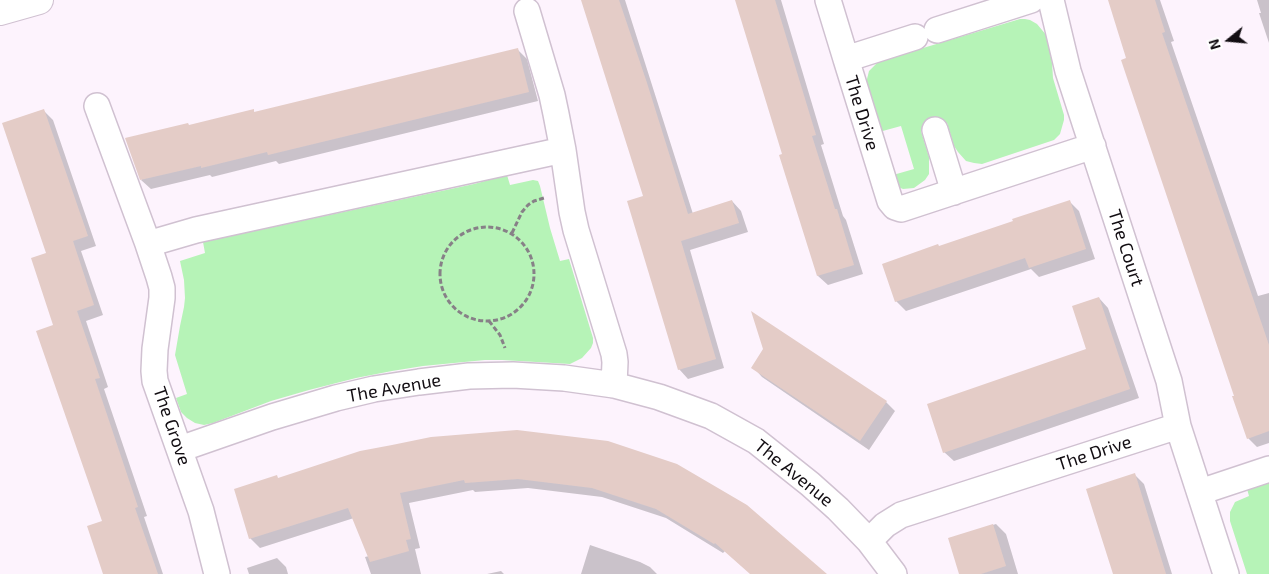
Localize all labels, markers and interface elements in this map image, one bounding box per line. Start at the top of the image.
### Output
north arrow [1204,15,1254,65]
text: N [1205,37,1224,52]
street label: The Drive [840,73,884,153]
street label: The Court [1103,207,1149,289]
street label: The Avenue [345,369,443,407]
street label: The Grove [148,384,196,468]
street label: The Drive [1054,431,1134,475]
street label: The Avenue [750,435,838,511]

